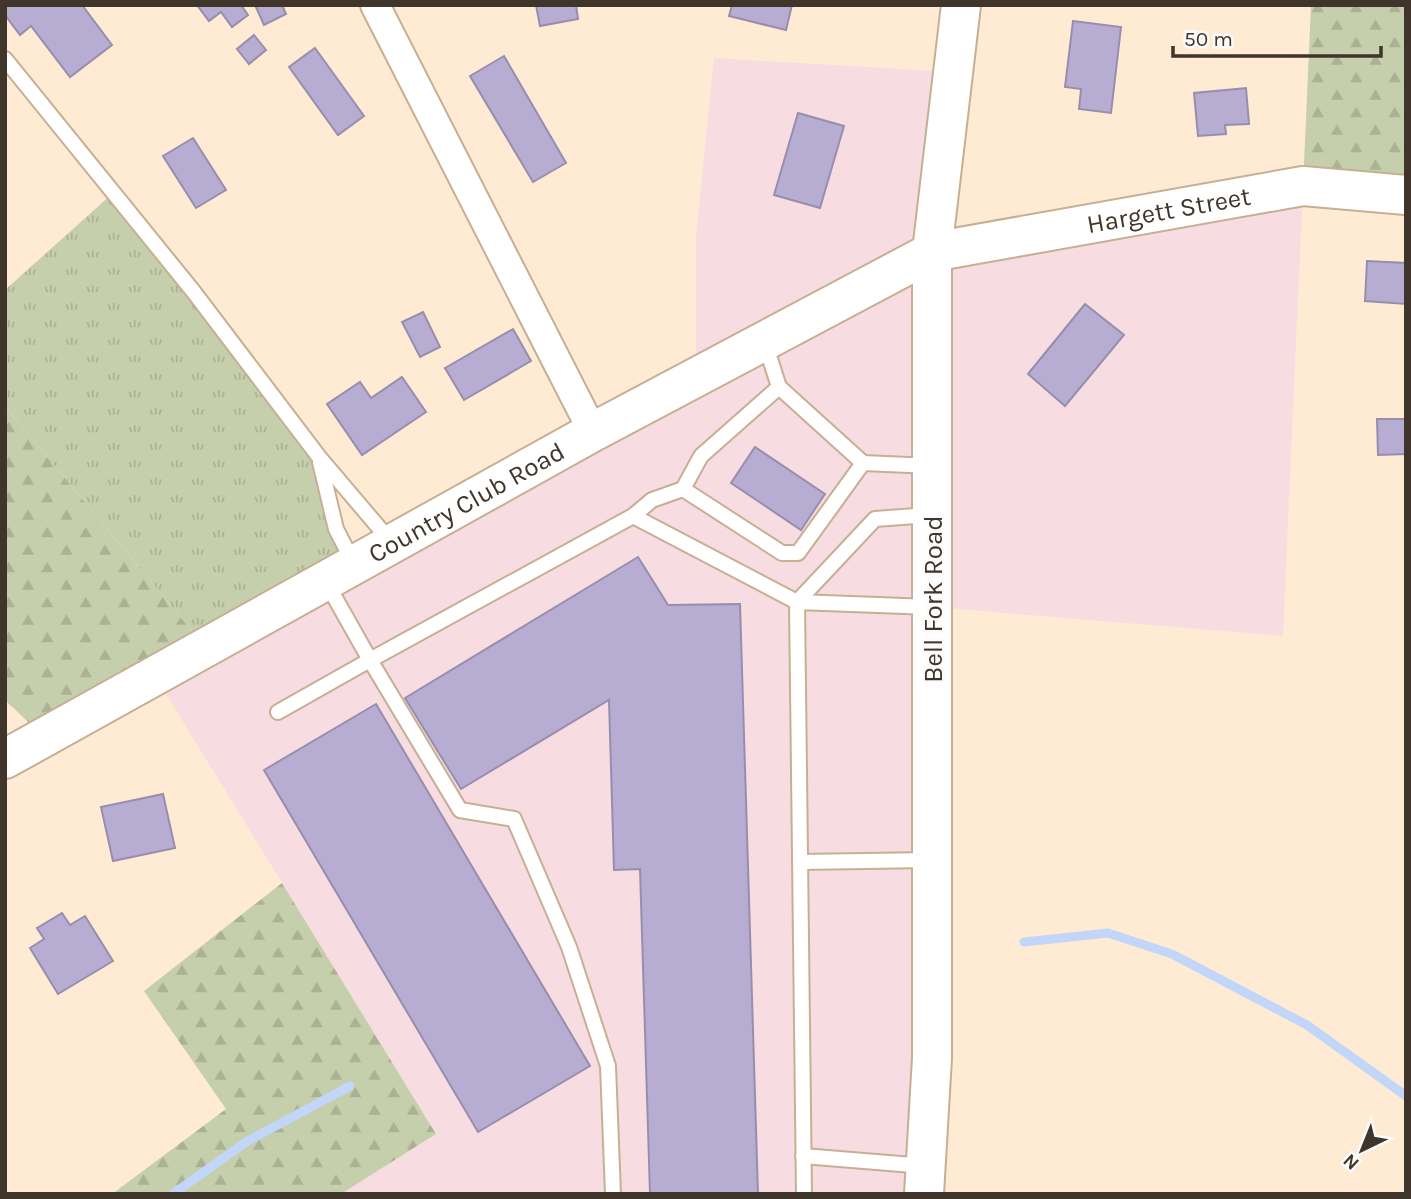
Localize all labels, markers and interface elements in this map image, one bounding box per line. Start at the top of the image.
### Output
scale bar [1173,14,1381,58]
text: 50 m [1184,27,1233,51]
street label: Hargett Street [1084,180,1253,240]
street label: Country Club Road [363,435,570,569]
street label: Bell Fork Road [918,515,949,683]
north arrow [1327,1115,1397,1185]
text: N [1339,1149,1364,1174]

